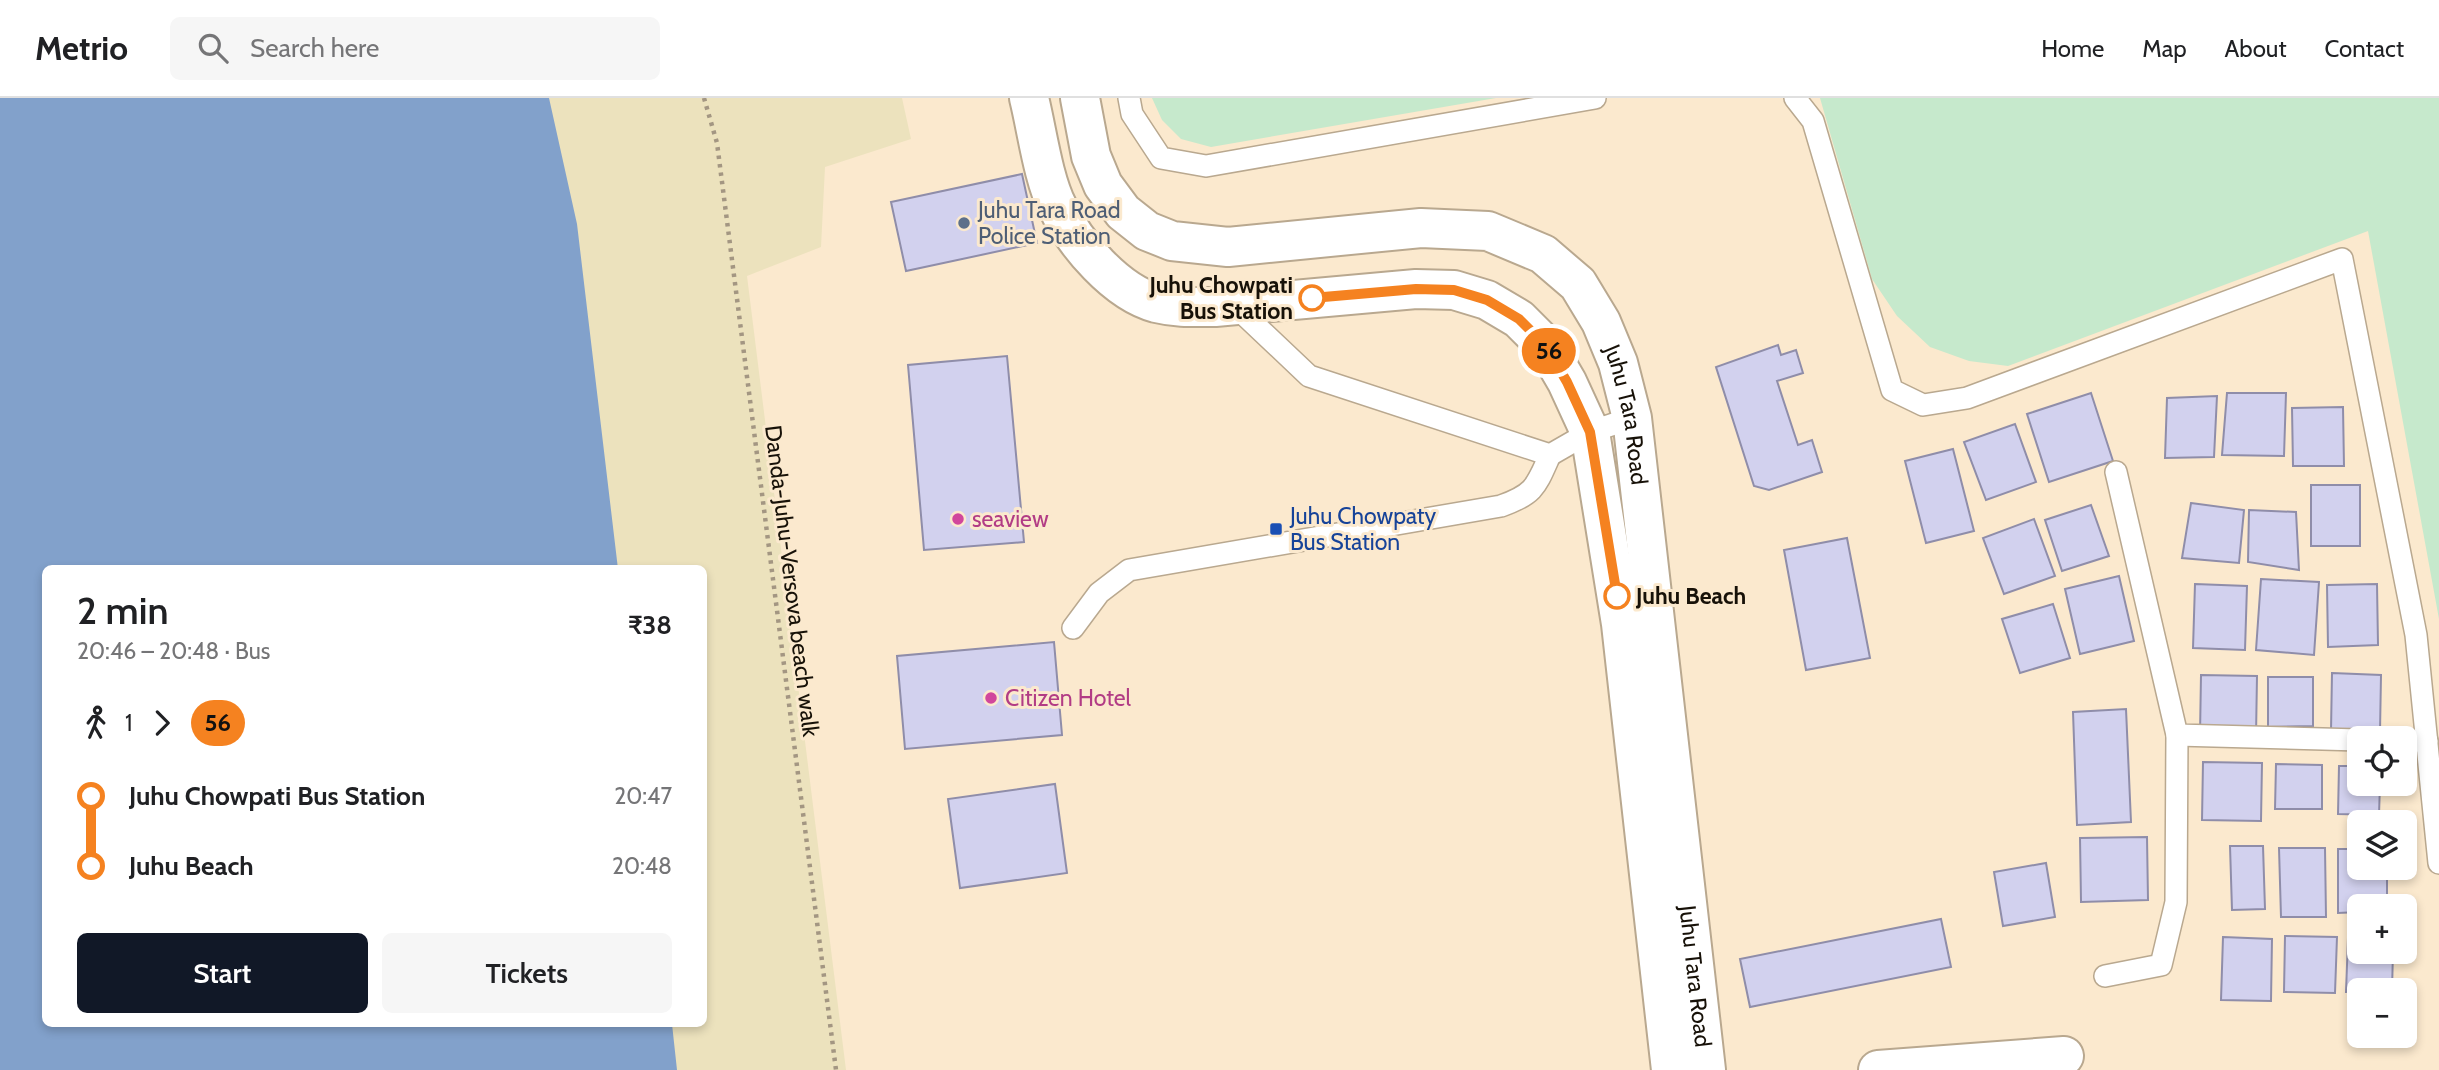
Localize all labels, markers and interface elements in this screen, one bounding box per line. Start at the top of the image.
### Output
search box [170,17,660,80]
text: Metrio [35,28,128,68]
icon: search [194,29,232,67]
text: Search here [250,32,379,64]
text: Home [2041,34,2104,63]
text: Map [2142,34,2187,63]
text: About [2225,34,2287,63]
text: Contact [2325,34,2404,63]
place label: Juhu Tara Road Police Station [977,196,1120,250]
marker: Juhu Tara Road Police Station [956,215,972,231]
place label: Juhu Chowpati Bus Station [1148,271,1293,325]
marker: Juhu Chowpati Bus Station [1299,285,1325,311]
line badge: 56 [1518,328,1580,374]
text: 56 [1536,336,1562,365]
street label: Juhu Tara Road [1598,339,1653,486]
street label: Danda-Juhu-Versova beach walk [759,424,825,739]
place label: Juhu Chowpaty Bus Station [1289,502,1437,556]
place label: seaview [972,505,1049,533]
marker: seaview [950,511,966,527]
marker: Juhu Chowpaty Bus Station [1268,521,1284,537]
place label: Juhu Beach [1635,582,1746,610]
marker: Juhu Beach [1604,583,1630,609]
text: 2 min [77,587,169,634]
text: ₹38 [628,609,672,641]
text: 20:46 – 20:48 · Bus [77,637,270,665]
place label: Citizen Hotel [1005,684,1132,712]
marker: Citizen Hotel [983,690,999,706]
icon: walk [77,704,115,742]
icon: forward [143,704,181,742]
text: 56 [205,708,231,737]
text: 1 [125,709,133,737]
map controls [2347,726,2417,1048]
button: locate [2347,726,2417,796]
text: Juhu Chowpati Bus Station [129,780,425,812]
text: 20:47 [614,782,672,810]
button: layers [2347,810,2417,880]
text: Juhu Beach [129,850,254,882]
text: 20:48 [612,852,672,880]
button: + [2347,894,2417,964]
street label: Juhu Tara Road [1673,903,1717,1049]
button: Start [77,933,368,1013]
button: Tickets [382,933,672,1013]
button: − [2347,978,2417,1048]

